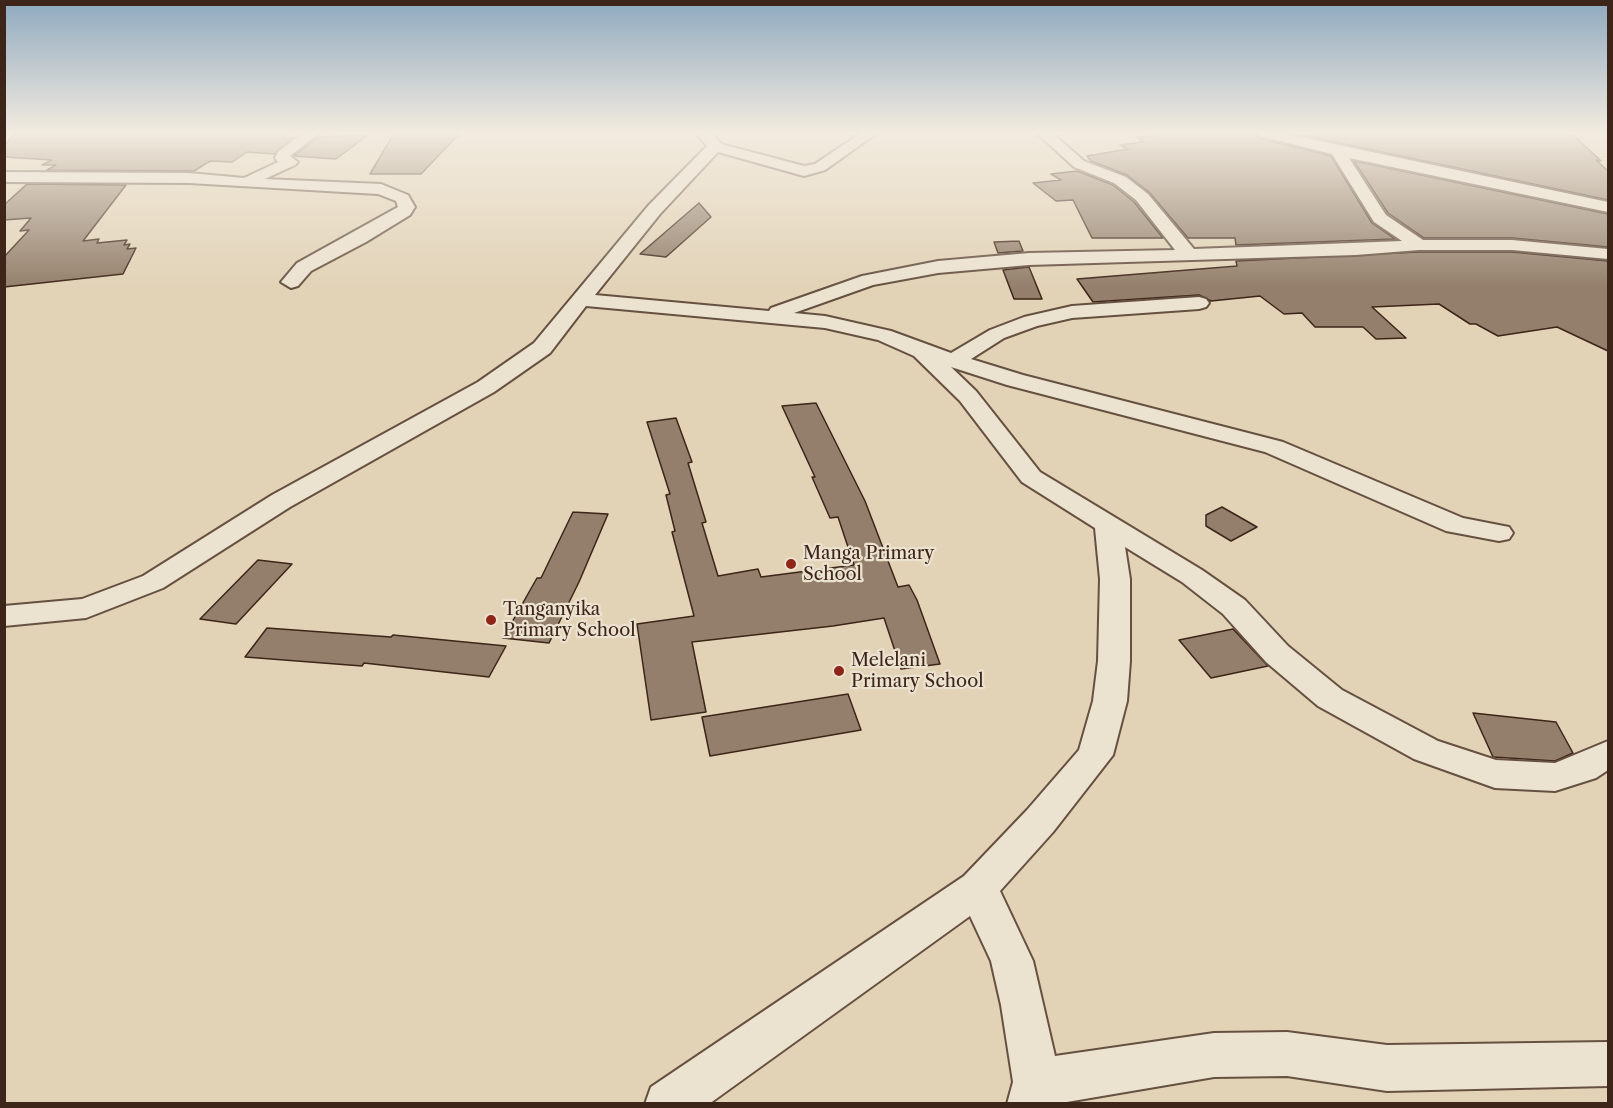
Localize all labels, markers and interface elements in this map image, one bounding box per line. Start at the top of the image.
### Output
place label: Manga Primary School [803,543,934,586]
marker: Manga Primary School [784,557,798,571]
place label: Tanganyika Primary School [503,599,636,642]
marker: Tanganyika Primary School [484,613,498,627]
place label: Melelani Primary School [851,650,984,692]
marker: Melelani Primary School [832,664,846,678]

